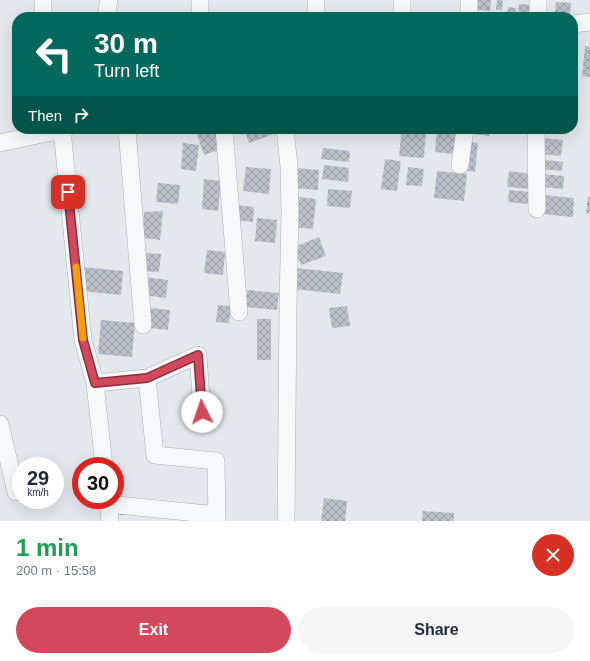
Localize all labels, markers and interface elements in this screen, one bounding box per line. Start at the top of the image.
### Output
icon: left [28,28,80,80]
text: 30 m [94,28,158,59]
text: Turn left [94,61,159,81]
icon: right [70,104,92,126]
text: Then [28,107,62,124]
pin [51,175,85,209]
icon: arrive [57,181,79,203]
position arrow [181,391,223,433]
speed limit sign: 30 [72,457,124,509]
text: 29 [27,467,49,489]
text: km/h [27,487,49,498]
text: 1 min [16,534,79,561]
button: close [532,534,574,576]
text: 200 m · 15:58 [16,563,96,578]
button: Exit [16,607,291,653]
button: Share [299,607,574,653]

